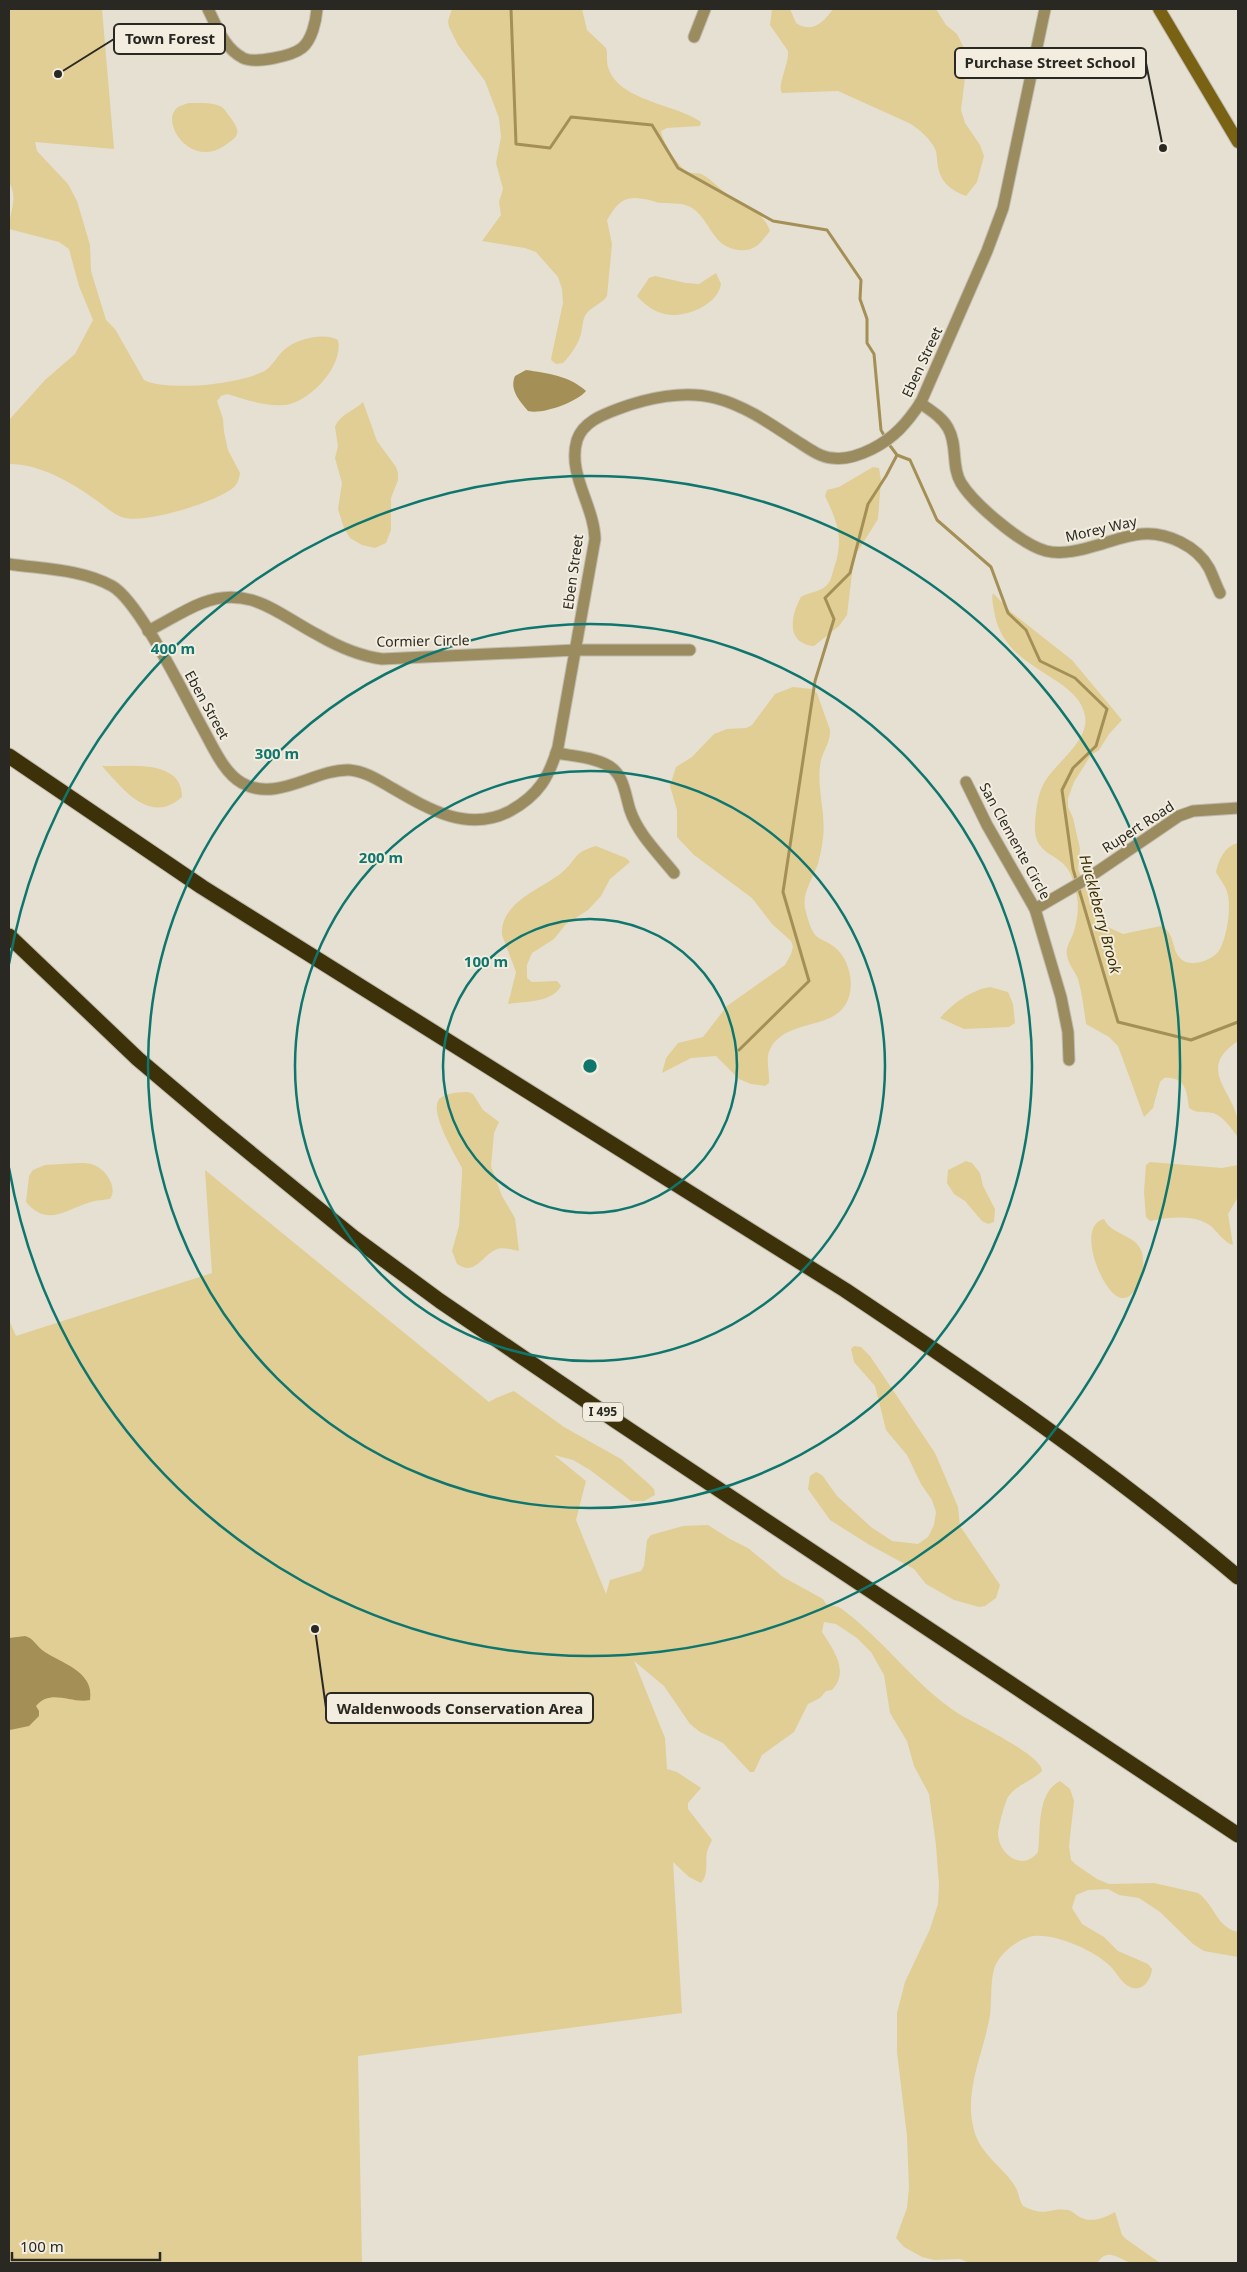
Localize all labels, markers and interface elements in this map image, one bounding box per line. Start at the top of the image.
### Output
callout: Town Forest [114,24,225,54]
text: Town Forest [125,28,216,48]
callout: Purchase Street School [955,48,1146,78]
text: Purchase Street School [965,52,1135,72]
street label: Eben Street [897,323,946,400]
street label: Morey Way [1063,511,1139,546]
street label: Eben Street [558,533,587,611]
street label: Cormier Circle [376,630,470,651]
text: 400 m [151,638,195,658]
street label: Eben Street [181,667,234,742]
text: 300 m [255,743,299,763]
street label: San Clemente Circle [975,779,1055,903]
street label: Rupert Road [1098,796,1177,857]
text: 200 m [359,847,403,867]
water label: Huckleberry Brook [1075,852,1127,976]
text: 100 m [464,951,508,971]
centre of rings [581,1057,599,1075]
road number: I 495 [583,1402,623,1421]
callout: Waldenwoods Conservation Area [326,1693,593,1723]
text: Waldenwoods Conservation Area [337,1698,583,1718]
scale bar [12,2230,160,2262]
text: 100 m [20,2236,64,2256]

